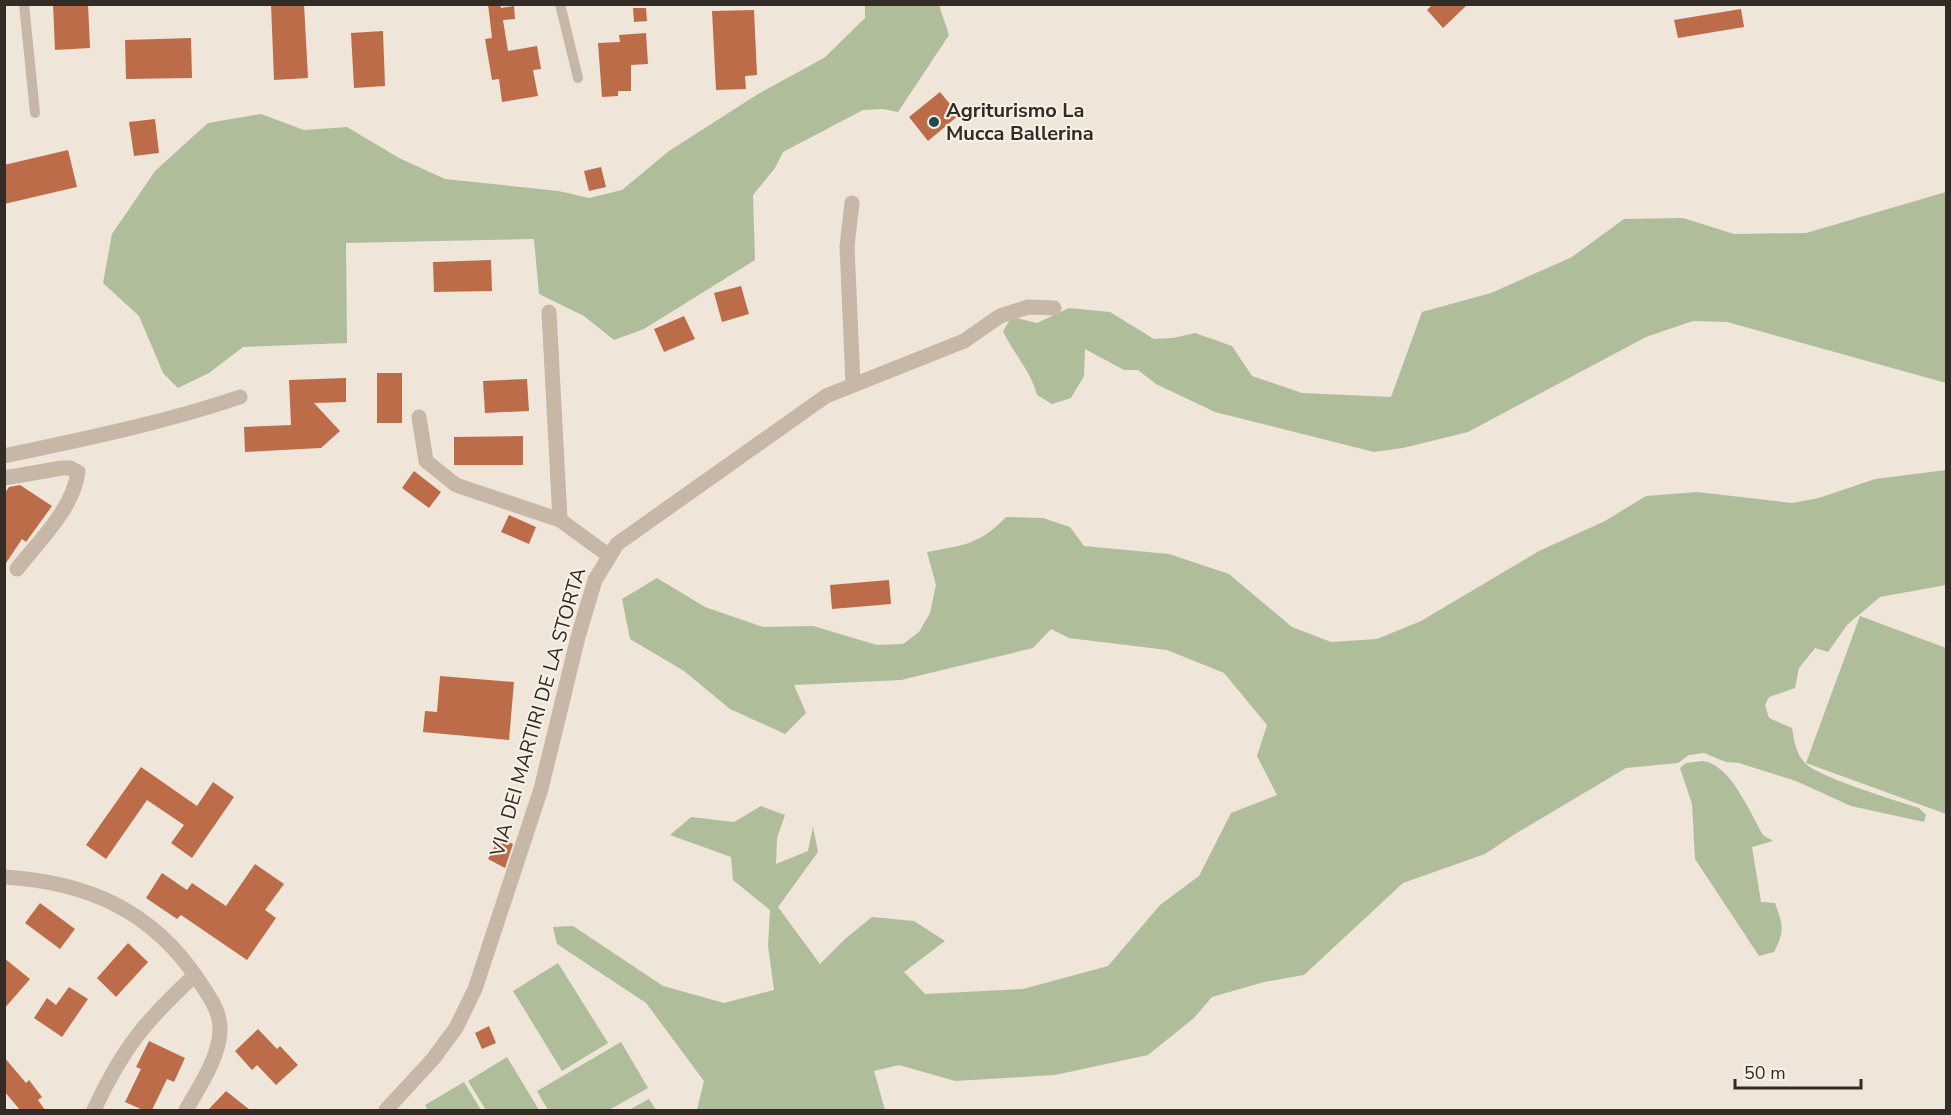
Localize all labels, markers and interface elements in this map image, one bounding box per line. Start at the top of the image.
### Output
place label: Agriturismo La Mucca Ballerina [946,97,1094,147]
marker: Agriturismo La Mucca Ballerina [927,115,941,129]
street label: VIA DEI MARTIRI DE LA STORTA [484,564,592,861]
scale bar [1735,1052,1861,1090]
text: 50 m [1744,1061,1786,1085]

